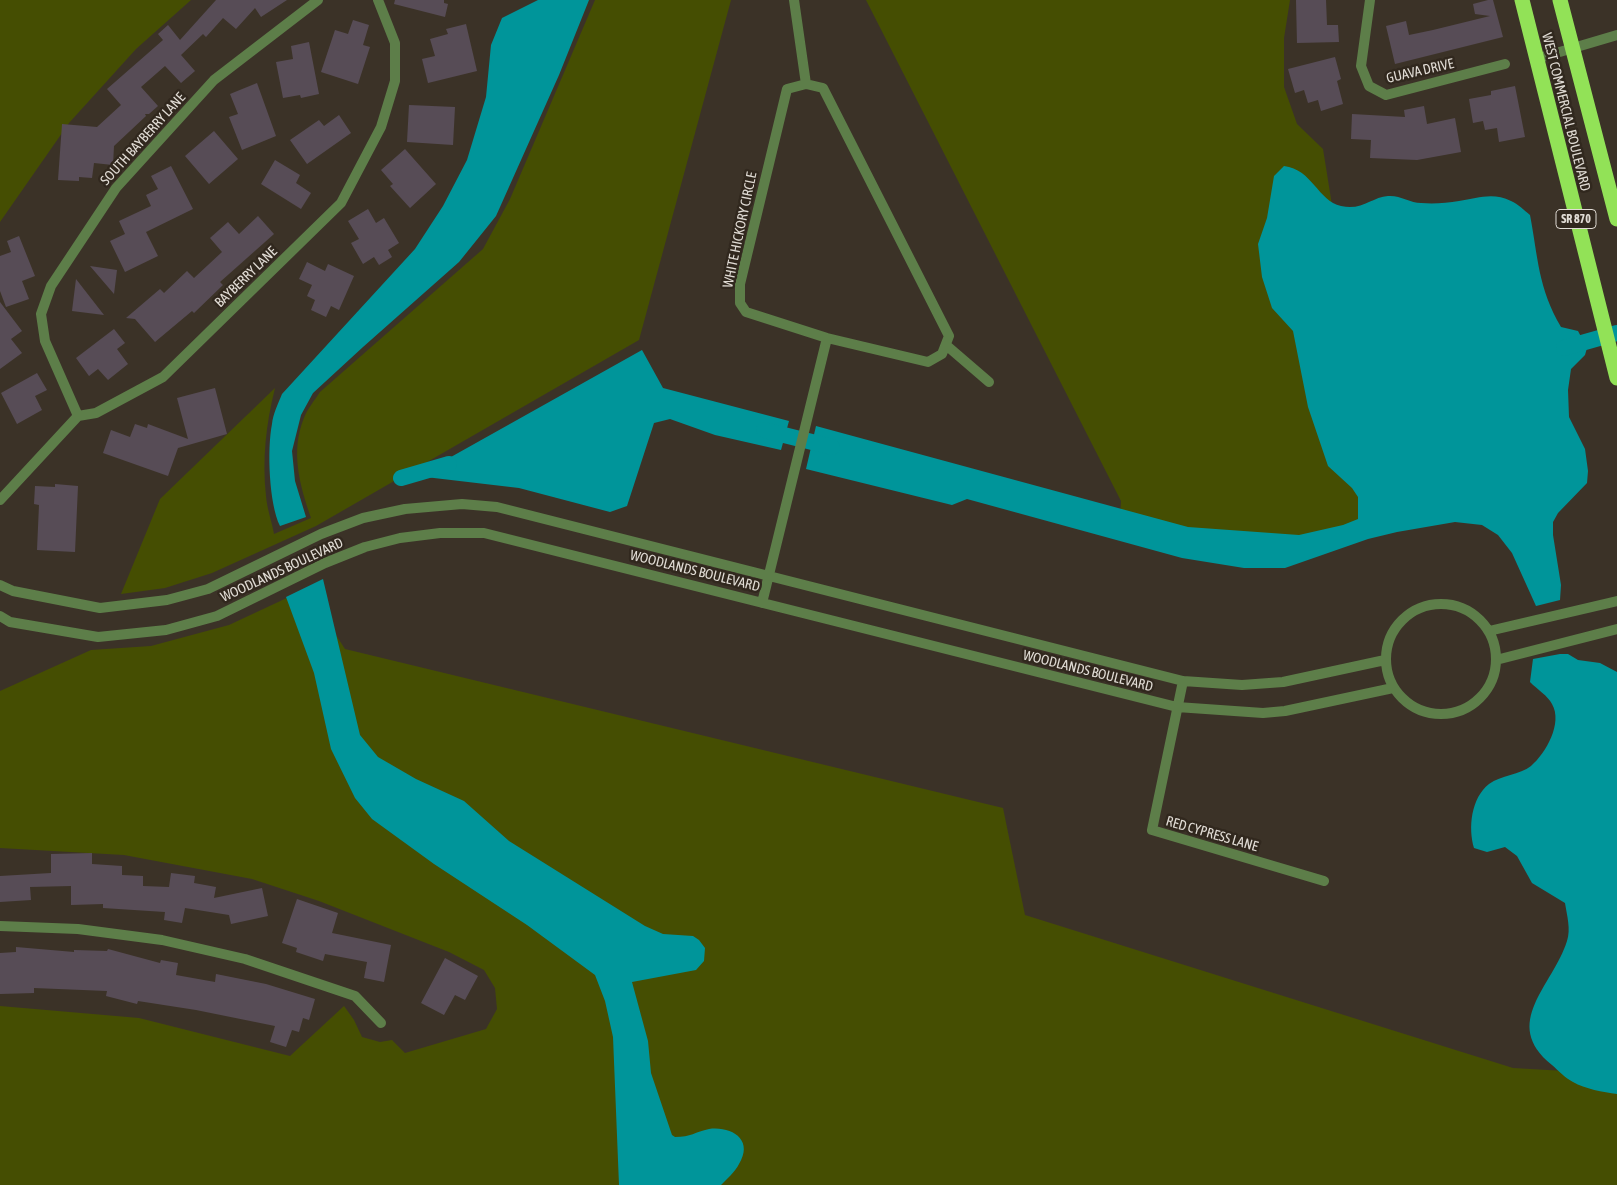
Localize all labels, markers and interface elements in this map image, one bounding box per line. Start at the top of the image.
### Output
street label: WEST COMMERCIAL BOULEVARD [1538,31,1594,193]
street label: GUAVA DRIVE [1385,55,1455,87]
street label: SOUTH BAYBERRY LANE [97,89,189,189]
street label: WHITE HICKORY CIRCLE [720,171,760,289]
road number: SR 870 [1556,210,1596,228]
street label: BAYBERRY LANE [211,243,281,311]
street label: WOODLANDS BOULEVARD [218,534,346,606]
street label: WOODLANDS BOULEVARD [628,547,762,595]
street label: WOODLANDS BOULEVARD [1021,647,1155,695]
street label: RED CYPRESS LANE [1164,813,1260,855]

